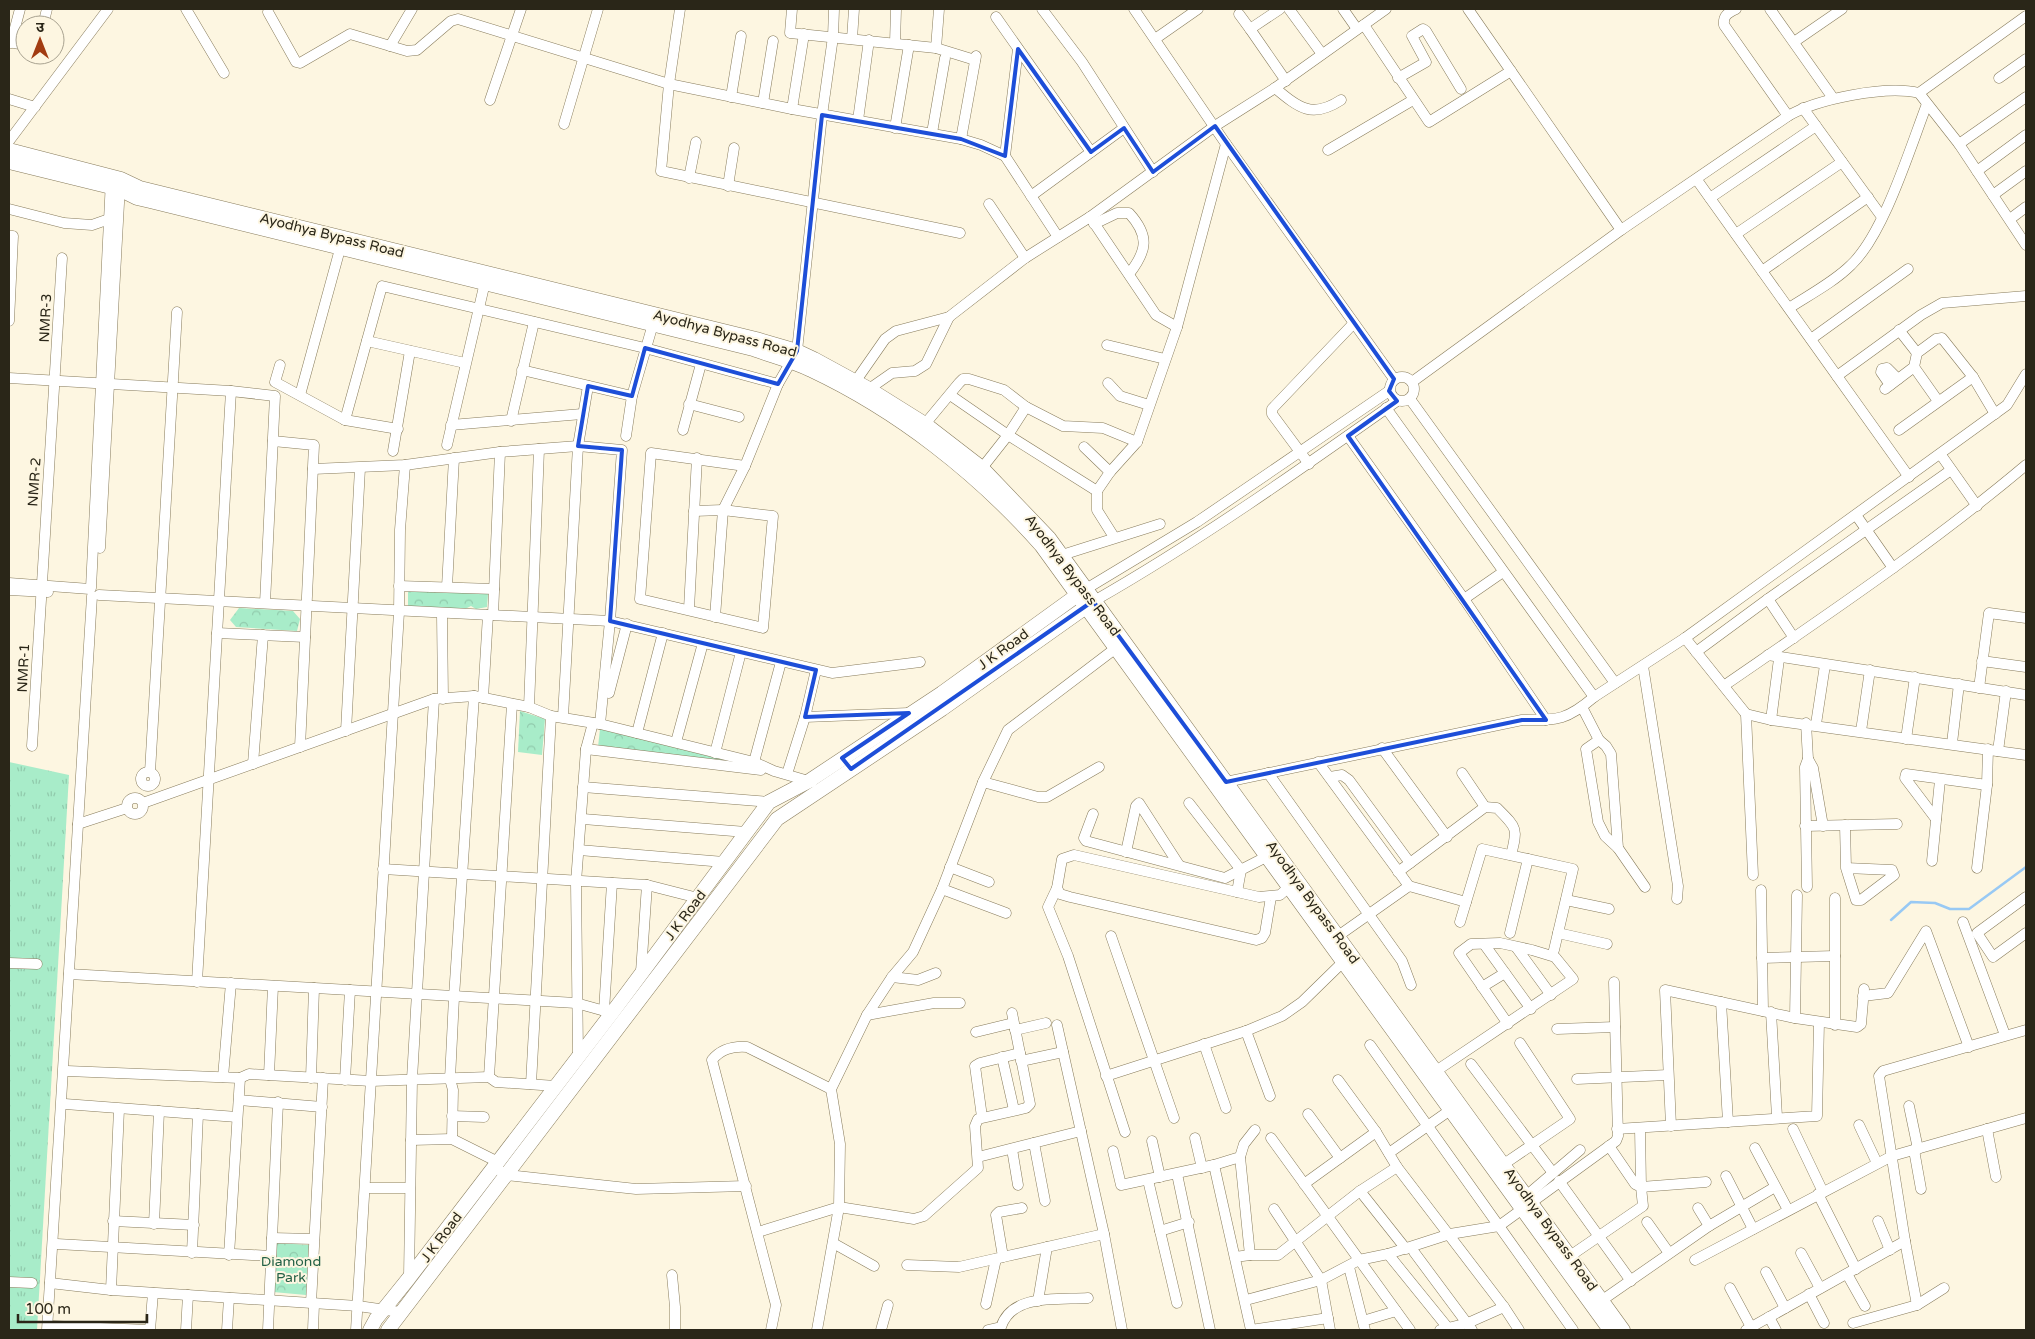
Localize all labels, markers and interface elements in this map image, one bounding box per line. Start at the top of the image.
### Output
north arrow [15,15,65,65]
text: उ [36,19,45,36]
street label: Ayodhya Bypass Road [258,209,406,262]
street label: NMR-3 [36,293,55,343]
street label: Ayodhya Bypass Road [651,306,799,361]
street label: NMR-2 [24,457,45,507]
street label: Ayodhya Bypass Road [1021,511,1124,640]
street label: J K Road [975,625,1032,673]
street label: NMR-1 [14,643,33,693]
street label: Ayodhya Bypass Road [1262,837,1363,967]
street label: J K Road [661,887,710,944]
street label: Ayodhya Bypass Road [1500,1164,1601,1294]
street label: J K Road [417,1209,466,1266]
park label: Diamond Park [261,1253,321,1286]
scale bar [18,1292,146,1324]
text: 100 m [25,1300,71,1318]

